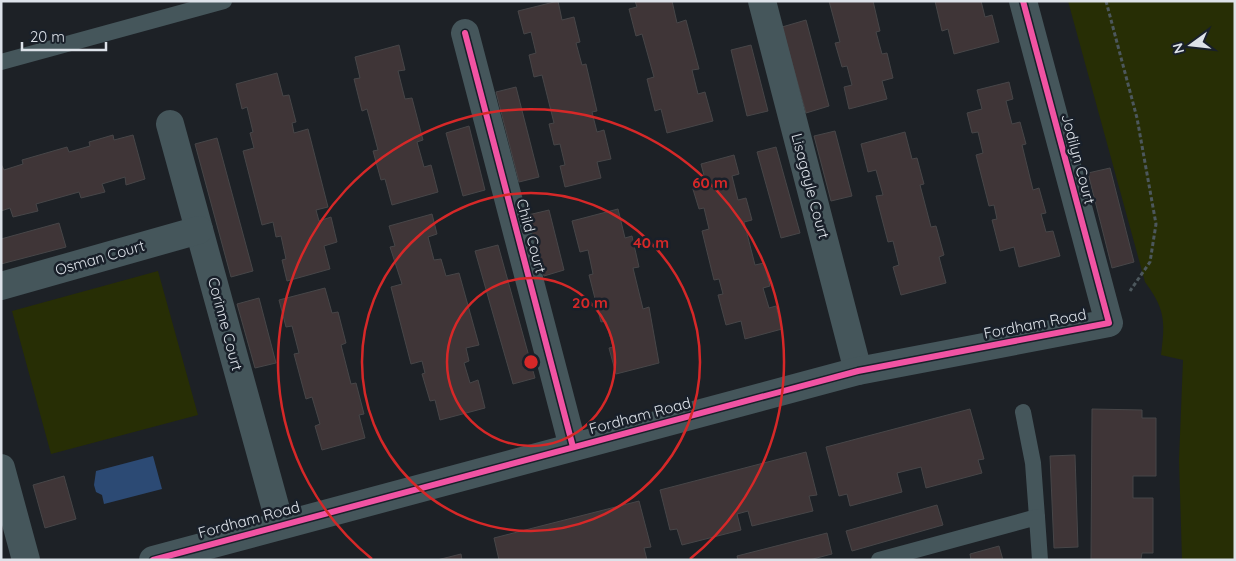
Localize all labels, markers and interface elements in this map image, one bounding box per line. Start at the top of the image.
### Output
scale bar [22,20,106,52]
north arrow [1166,20,1216,70]
text: 20 m [30,27,65,46]
text: N [1168,41,1188,56]
street label: Jodilyn Court [1057,112,1100,206]
street label: Lisagayle Court [787,131,834,241]
text: 60 m [692,173,728,192]
street label: Child Court [512,197,551,275]
text: 40 m [633,233,669,252]
street label: Osman Court [53,236,147,279]
street label: Corinne Court [204,275,247,373]
text: 20 m [572,293,608,312]
street label: Fordham Road [982,304,1088,343]
centre of rings [522,353,540,371]
street label: Fordham Road [587,393,693,438]
street label: Fordham Road [196,497,302,542]

